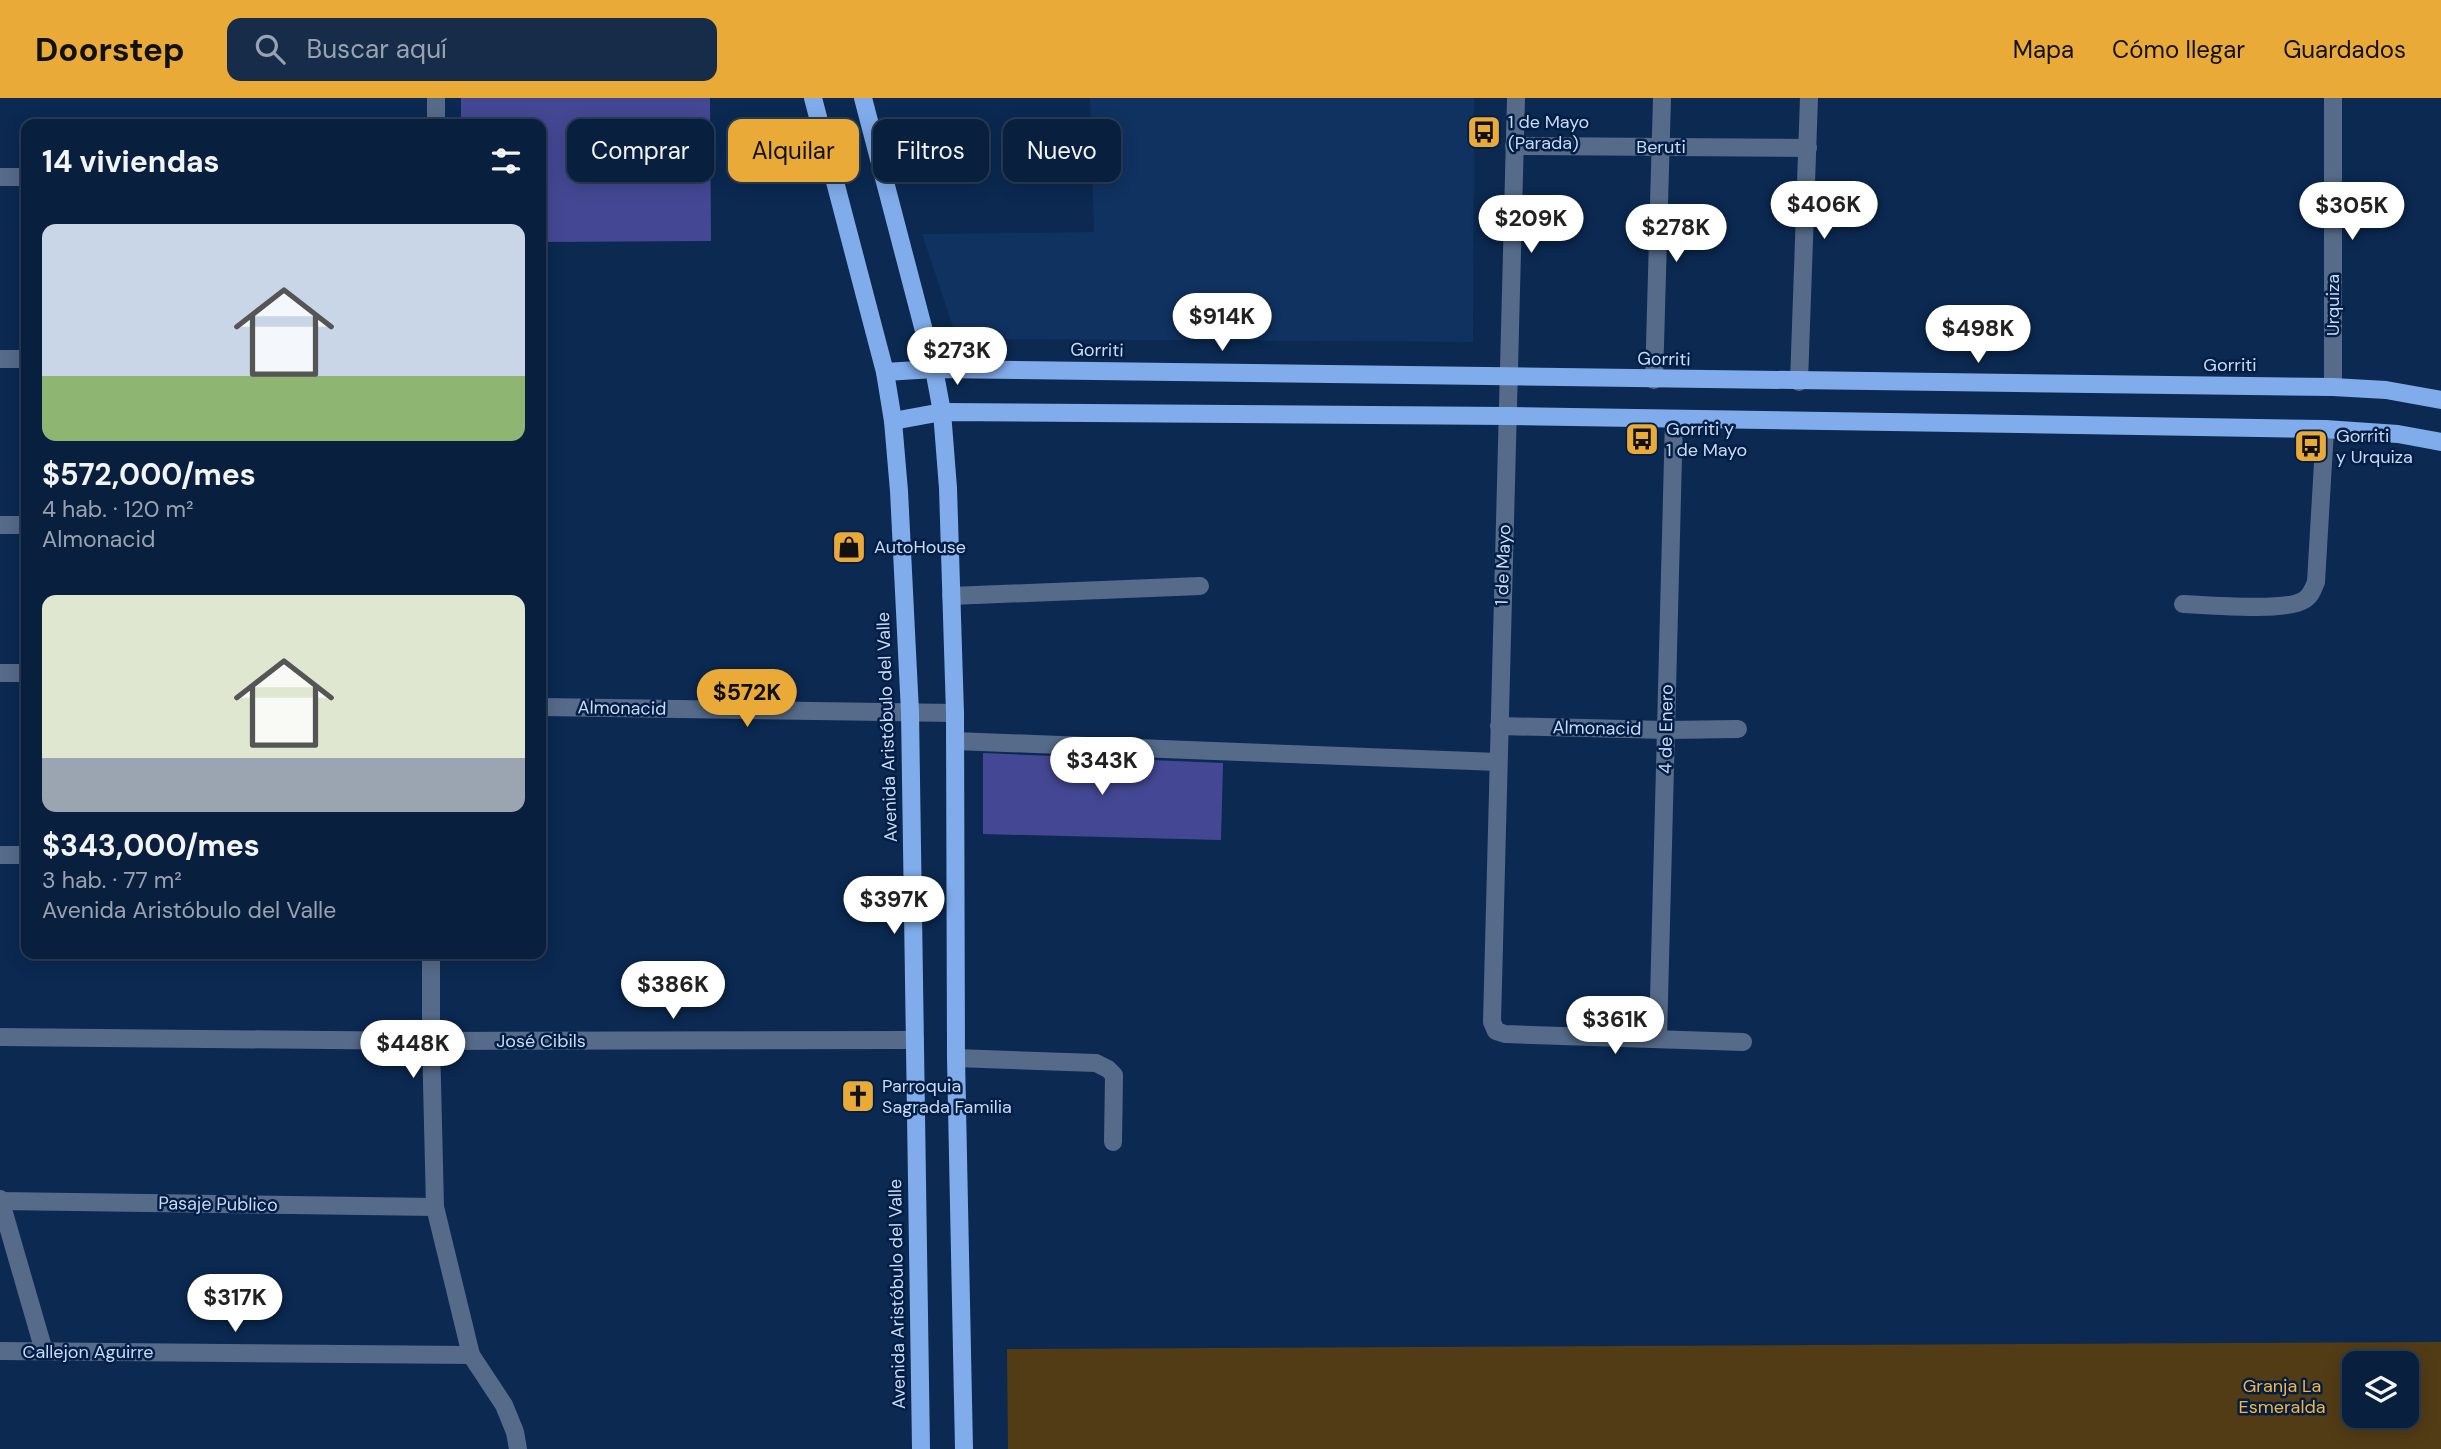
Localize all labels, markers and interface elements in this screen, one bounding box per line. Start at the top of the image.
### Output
search box [227,18,717,81]
text: Doorstep [35,28,185,71]
icon: search [251,30,289,68]
text: Buscar aquí [307,32,447,66]
text: Mapa [2013,34,2074,65]
text: Cómo llegar [2112,34,2245,65]
text: Guardados [2283,34,2406,65]
place label: 1 de Mayo (Parada) [1508,110,1589,155]
bus stop icon: 1 de Mayo (Parada) [1465,113,1503,151]
chip: Comprar [567,119,714,182]
chip: Alquilar [728,119,859,182]
chip: Filtros [873,119,989,182]
chip: Nuevo [1003,119,1121,182]
street label: Beruti [1636,135,1686,159]
text: 14 viviendas [42,142,220,181]
icon: filters [487,142,525,180]
pin: $406K [1775,181,1873,241]
pin: $305K [2303,183,2401,242]
text: $406K [1787,189,1861,219]
text: $305K [2315,190,2389,220]
pin: $209K [1482,195,1580,255]
text: $209K [1495,203,1567,233]
pin: $278K [1627,204,1725,264]
text: $278K [1642,212,1710,242]
icon: home [221,269,347,395]
street label: Urquiza [2321,274,2345,336]
pin: $914K [1173,294,1271,353]
text: $914K [1189,301,1255,331]
pin: $498K [1929,306,2027,365]
text: $498K [1942,313,2014,343]
pin: $273K [908,328,1006,387]
text: $273K [923,335,991,365]
street label: Gorriti [1070,338,1124,362]
street label: Gorriti [1637,347,1691,371]
street label: Gorriti [2203,353,2257,377]
place label: Gorriti y 1 de Mayo [1666,417,1747,462]
bus stop icon: Gorriti y 1 de Mayo [1623,420,1661,458]
place label: Gorriti y Urquiza [2336,424,2413,469]
bus stop icon: Gorriti y Urquiza [2292,427,2330,465]
text: $572,000/mes [42,455,256,494]
text: 4 hab. · 120 m² [42,494,194,524]
text: Almonacid [42,524,155,554]
street label: 1 de Mayo [1490,524,1516,606]
shop icon: AutoHouse [830,528,868,566]
place label: AutoHouse [874,535,966,559]
street label: Avenida Aristóbulo del Valle [871,611,903,843]
icon: home [221,640,347,766]
pin: $572K [698,670,796,729]
text: $572K [713,677,781,707]
street label: 4 de Enero [1653,684,1679,774]
street label: Almonacid [577,695,667,721]
street label: Almonacid [1552,715,1642,741]
pin: $343K [1053,738,1151,797]
text: $343K [1066,745,1138,775]
text: $343,000/mes [42,826,260,865]
text: 3 hab. · 77 m² [42,865,182,895]
pin: $397K [845,876,943,936]
text: $397K [860,884,928,914]
text: Avenida Aristóbulo del Valle [42,895,336,925]
pin: $386K [624,962,722,1021]
text: $386K [637,969,709,999]
pin: $361K [1566,996,1664,1056]
text: $361K [1582,1004,1648,1034]
pin: $448K [364,1020,462,1080]
text: $448K [376,1028,450,1058]
street label: José Cibils [496,1029,586,1053]
place label: Parroquia Sagrada Familia [882,1074,1012,1119]
church icon: Parroquia Sagrada Familia [839,1077,877,1115]
street label: Avenida Aristóbulo del Valle [883,1179,911,1409]
street label: Pasaje Publico [158,1191,278,1217]
pin: $317K [186,1274,284,1334]
text: $317K [203,1282,267,1312]
street label: Callejon Aguirre [23,1340,153,1364]
map controls [2342,1351,2419,1428]
button: layers [2342,1351,2419,1428]
park label: Granja La Esmeralda [2238,1374,2326,1419]

